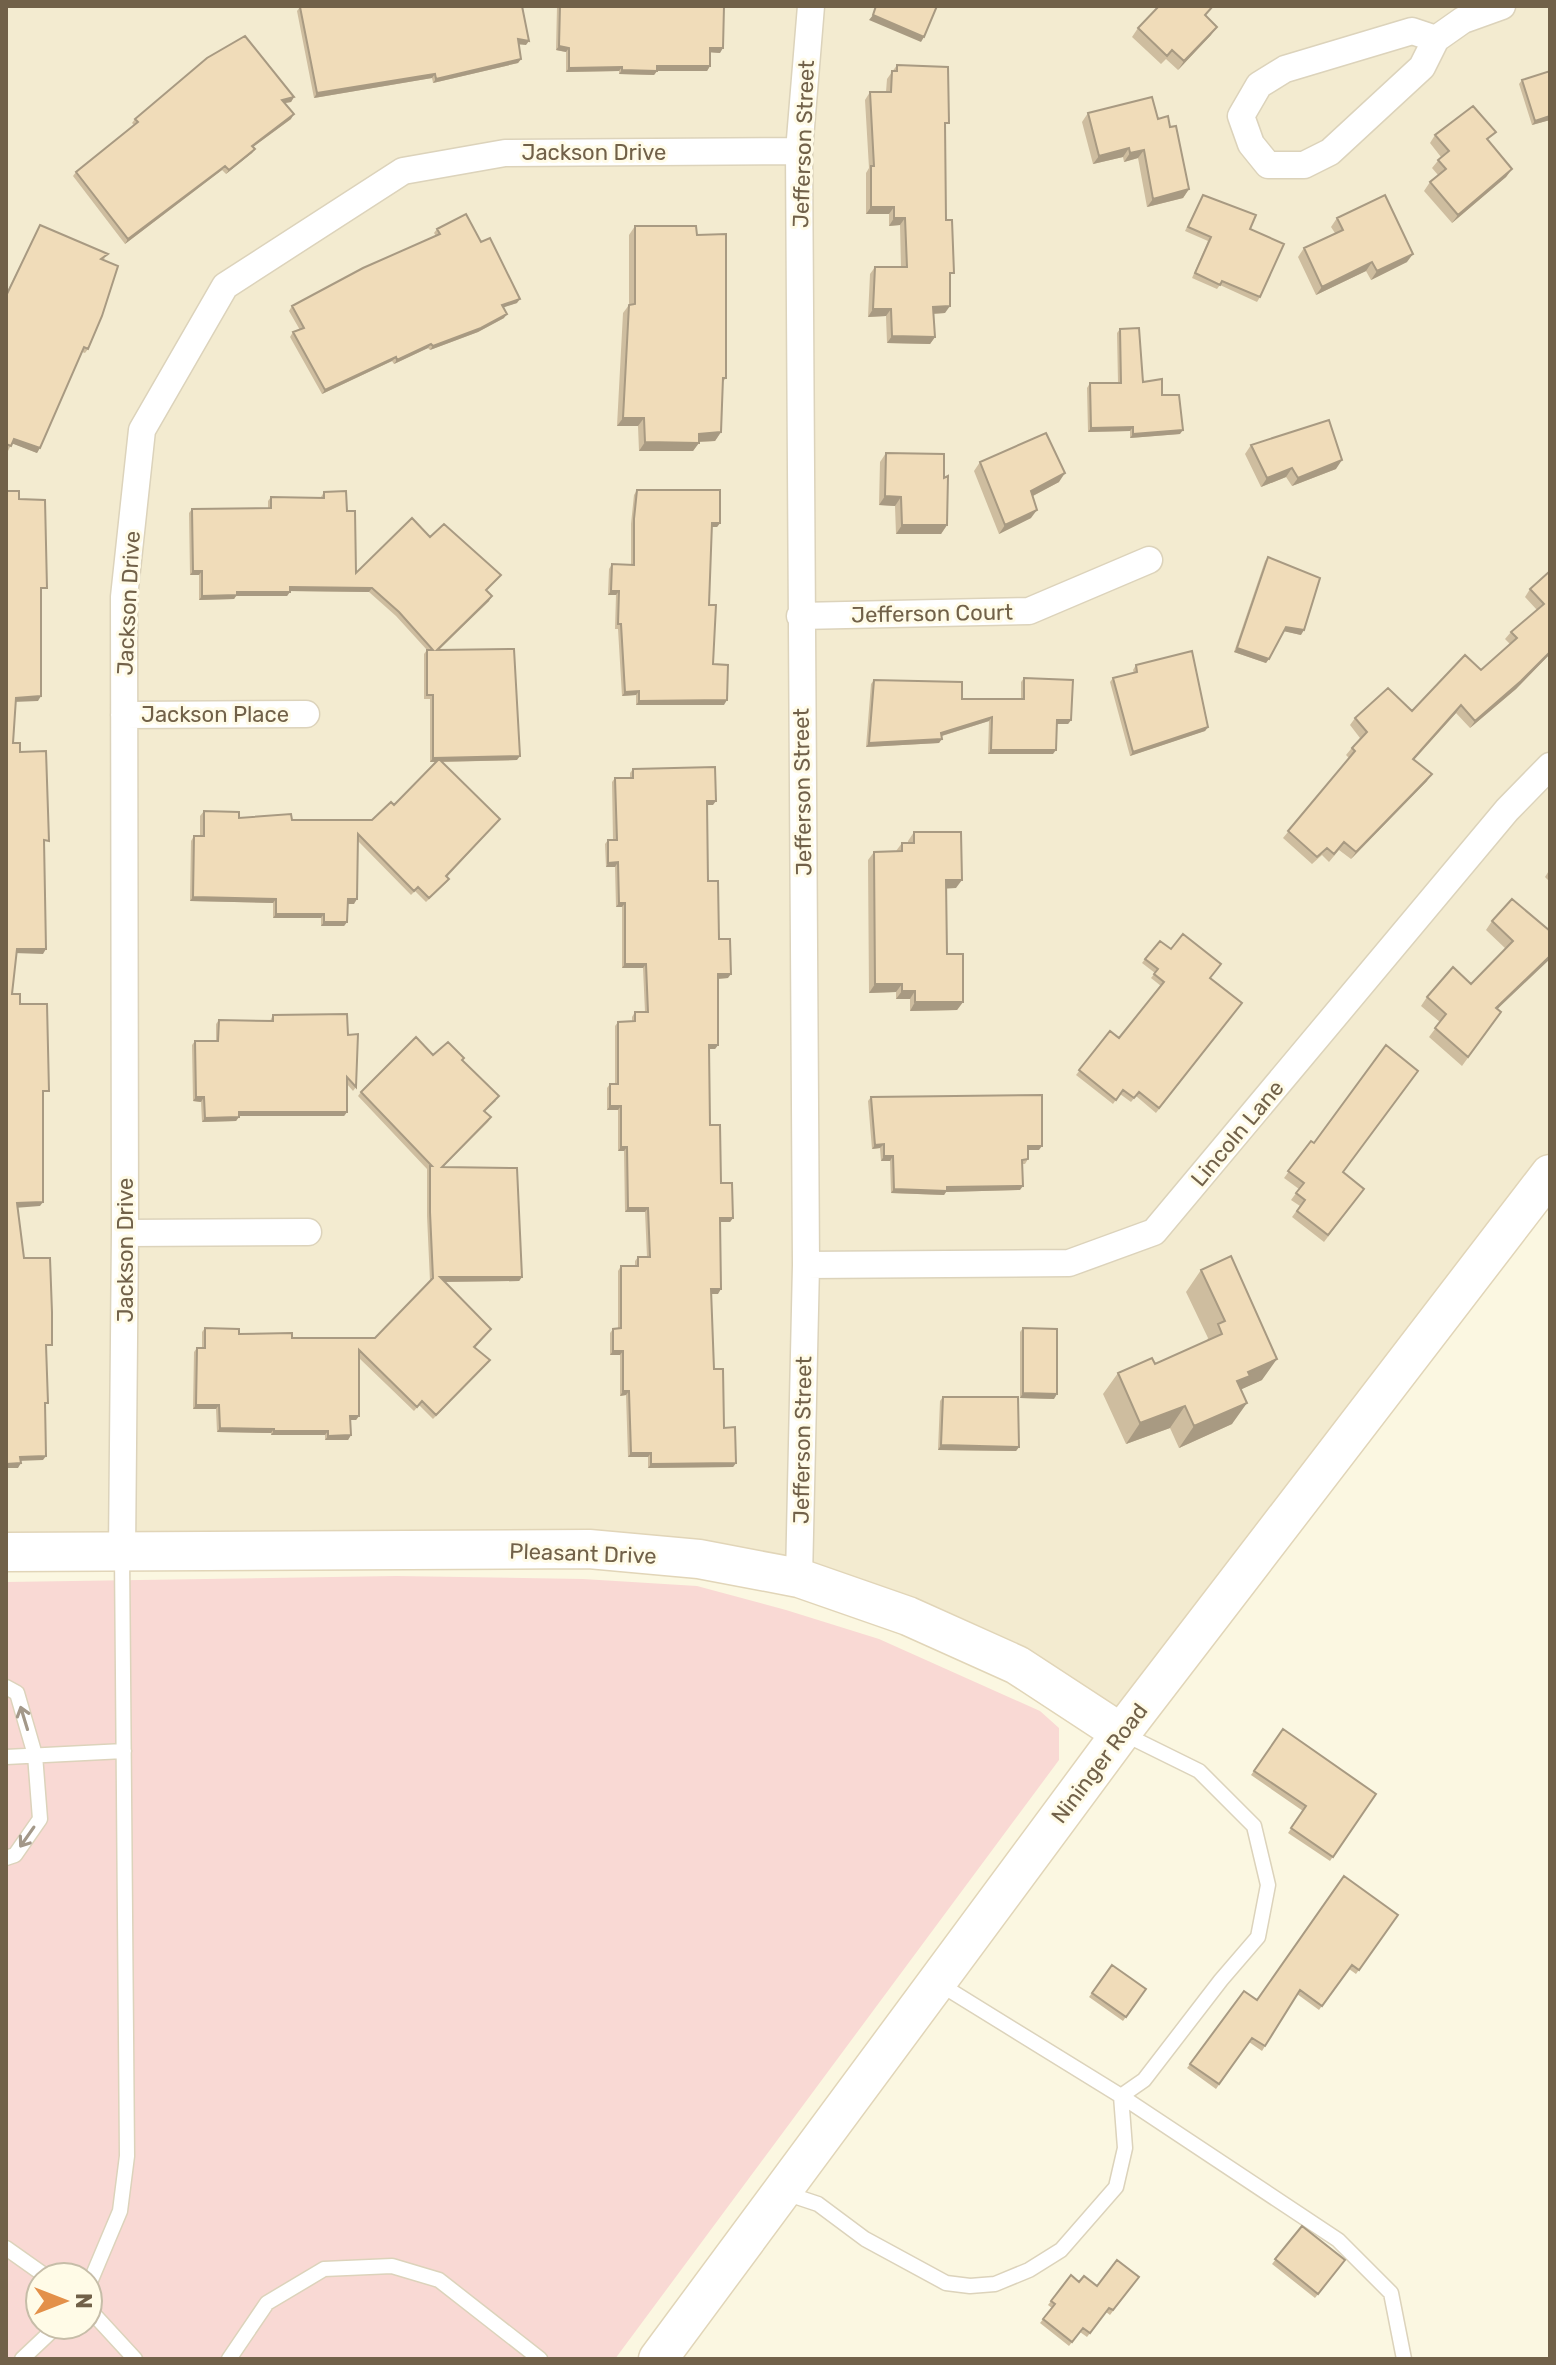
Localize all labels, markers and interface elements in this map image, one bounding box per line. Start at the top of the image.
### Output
street label: Jefferson Street [787,59,820,228]
street label: Jackson Drive [522,139,666,166]
street label: Jackson Drive [111,530,146,676]
street label: Jefferson Court [851,599,1014,628]
street label: Jackson Place [141,701,289,728]
street label: Jefferson Street [788,707,817,876]
street label: Lincoln Lane [1185,1075,1290,1192]
street label: Jackson Drive [112,1178,139,1322]
street label: Jefferson Street [788,1355,817,1524]
street label: Pleasant Drive [509,1537,657,1570]
street label: Nininger Road [1045,1698,1153,1829]
one-way arrow [16,1706,30,1731]
one-way arrow [19,1826,35,1848]
north arrow [24,2261,104,2341]
text: N [70,2293,97,2309]

